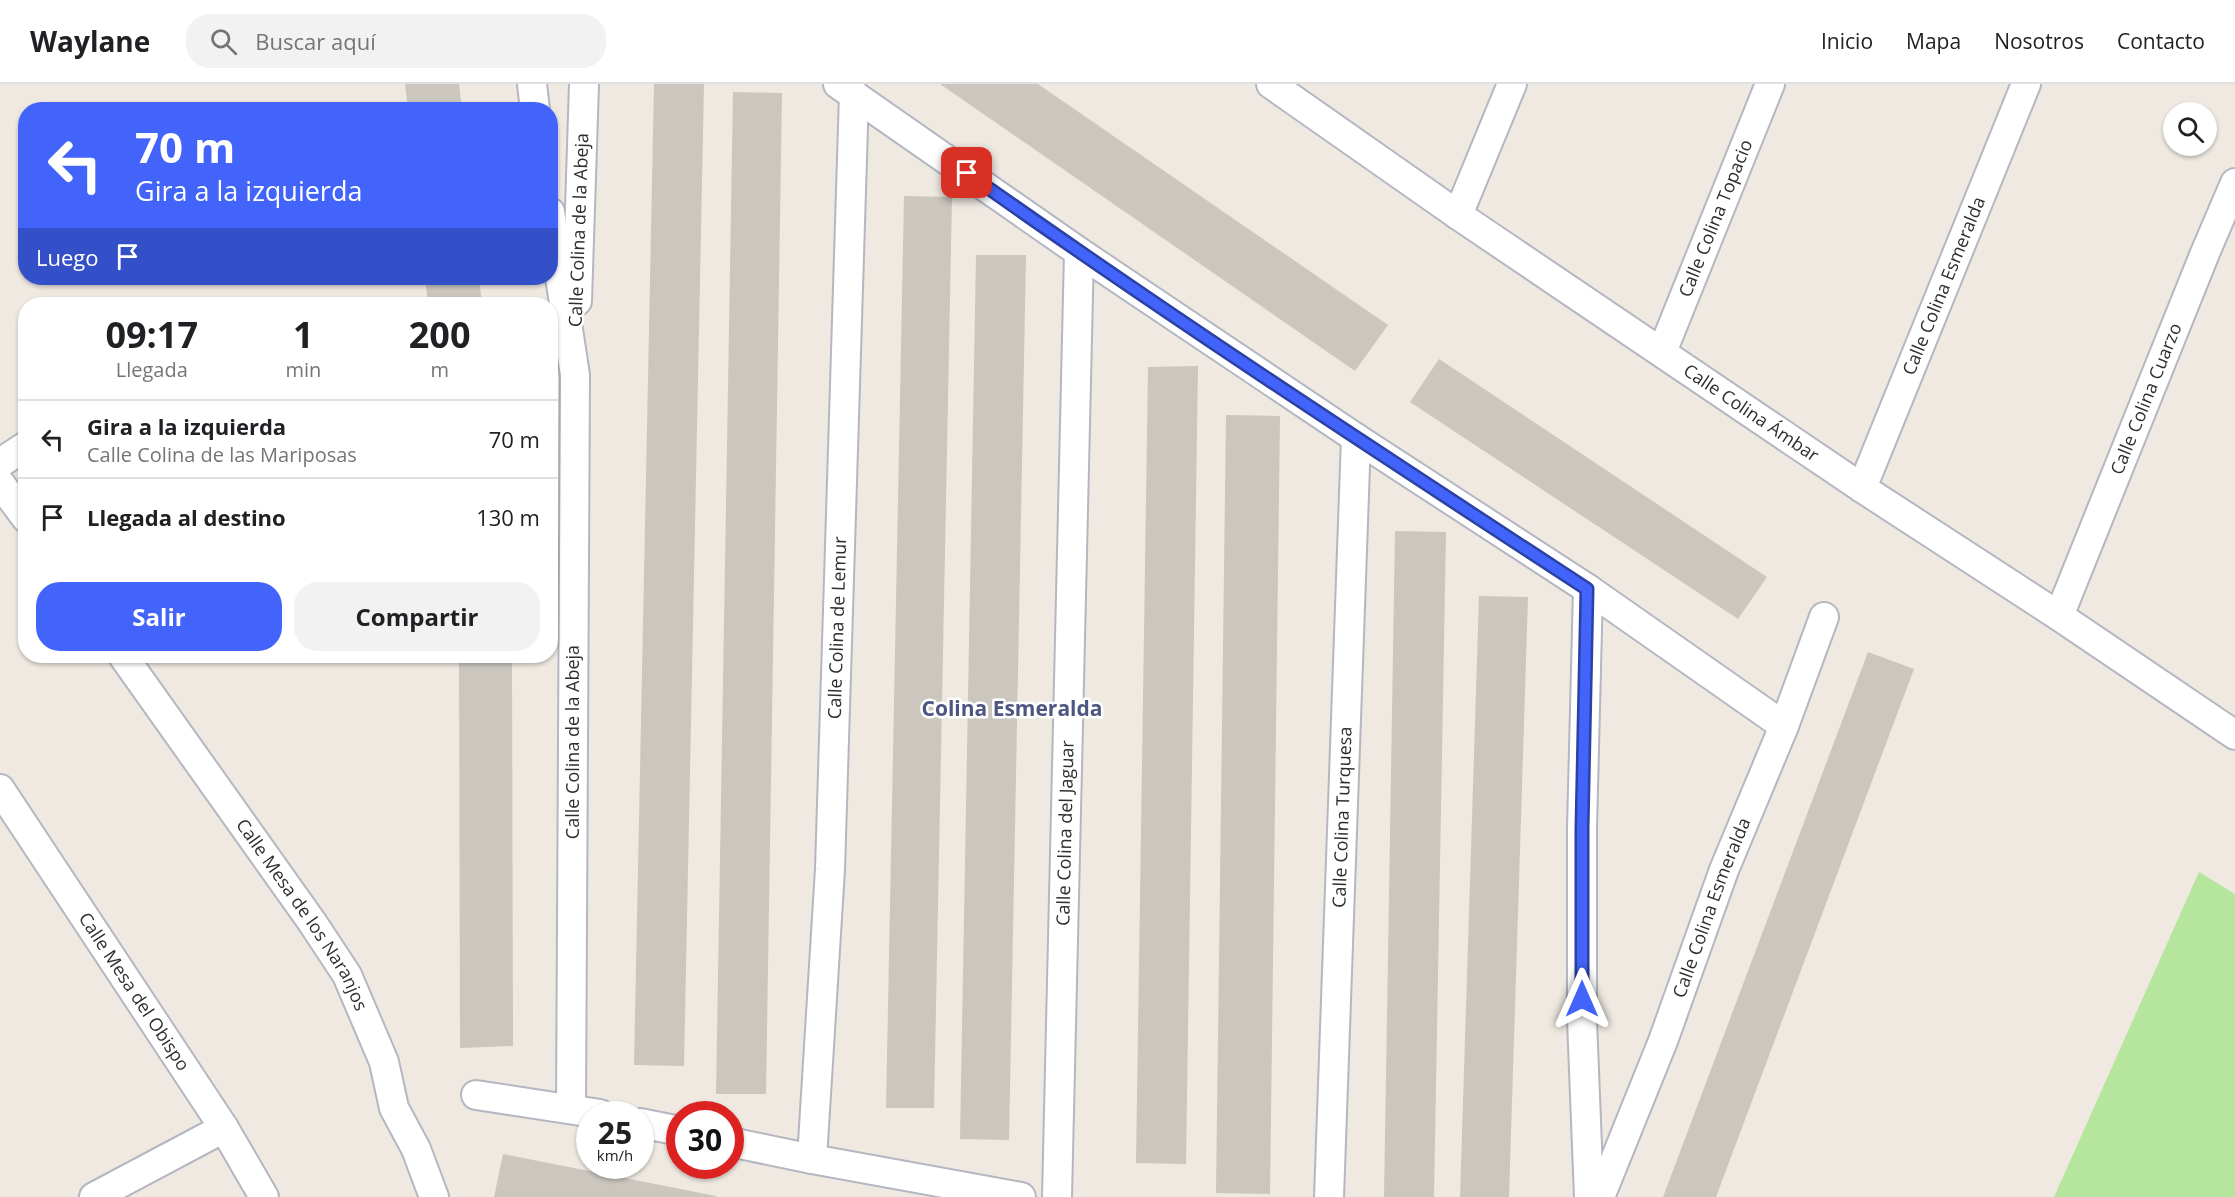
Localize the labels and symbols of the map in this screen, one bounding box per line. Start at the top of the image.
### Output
street label: Calle Colina de la Abeja [563,132,593,327]
street label: Calle Colina Topacio [1672,136,1757,300]
pin [941,147,992,198]
street label: Calle Colina Esmeralda [1896,193,1990,378]
street label: Calle Colina Cuarzo [2104,319,2187,478]
street label: Calle Colina Ámbar [1679,358,1825,467]
street label: Calle Colina de Lemur [822,535,851,719]
street label: Calle Colina de la Abeja [560,645,584,839]
district label: Colina Esmeralda [922,694,1102,722]
street label: Calle Colina Turquesa [1326,726,1357,908]
street label: Calle Colina del Jaguar [1050,739,1079,926]
street label: Calle Mesa de los Naranjos [231,813,374,1014]
street label: Calle Colina Esmeralda [1666,814,1756,1001]
street label: Calle Mesa del Obispo [74,907,196,1075]
position arrow [1550,967,1614,1031]
speed limit sign: 30 [666,1101,744,1179]

